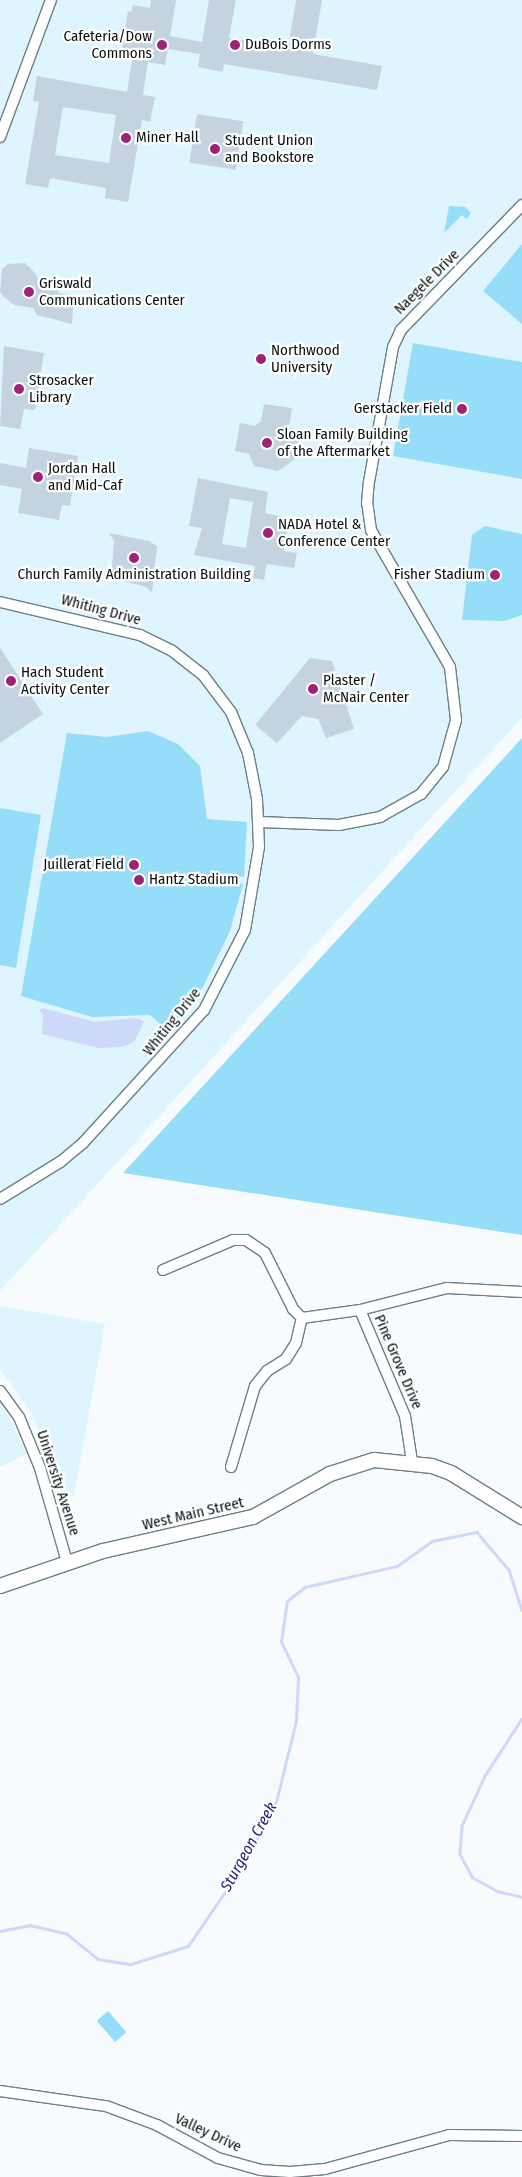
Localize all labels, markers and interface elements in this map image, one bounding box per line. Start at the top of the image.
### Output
place label: Cafeteria/Dow Commons [63,27,152,62]
place label: DuBois Dorms [245,36,331,54]
marker: Cafeteria/Dow Commons [156,39,168,51]
marker: DuBois Dorms [229,39,241,51]
place label: Miner Hall [136,129,199,147]
place label: Student Union and Bookstore [225,131,314,166]
marker: Miner Hall [120,132,132,144]
marker: Student Union and Bookstore [209,143,221,155]
street label: Naegele Drive [391,246,463,318]
place label: Griswald Communications Center [39,274,185,309]
marker: Griswald Communications Center [23,286,35,298]
place label: Northwood University [271,341,340,376]
marker: Northwood University [255,353,267,365]
place label: Strosacker Library [29,371,94,406]
marker: Strosacker Library [13,383,25,395]
place label: Gerstacker Field [354,400,452,418]
marker: Gerstacker Field [456,403,468,415]
place label: Sloan Family Building of the Aftermarket [277,425,408,460]
marker: Sloan Family Building of the Aftermarket [261,437,273,449]
place label: Jordan Hall and Mid-Caf [48,459,122,494]
marker: Jordan Hall and Mid-Caf [32,471,44,483]
place label: NADA Hotel & Conference Center [278,515,390,550]
marker: NADA Hotel & Conference Center [262,527,274,539]
marker: Church Family Administration Building [128,552,140,564]
place label: Church Family Administration Building [17,566,251,584]
place label: Fisher Stadium [394,566,485,584]
marker: Fisher Stadium [489,569,501,581]
street label: Whiting Drive [59,591,143,629]
place label: Hach Student Activity Center [21,663,109,698]
place label: Plaster / McNair Center [323,671,409,706]
marker: Hach Student Activity Center [5,675,17,687]
marker: Plaster / McNair Center [307,683,319,695]
place label: Juillerat Field [43,856,124,874]
marker: Juillerat Field [128,859,140,871]
place label: Hantz Stadium [149,871,238,889]
marker: Hantz Stadium [133,874,145,886]
street label: Whiting Drive [139,985,205,1059]
street label: Pine Grove Drive [370,1312,426,1412]
street label: University Avenue [32,1428,84,1538]
street label: West Main Street [141,1494,245,1534]
water label: Sturgeon Creek [217,1799,281,1895]
street label: Valley Drive [172,2110,244,2156]

